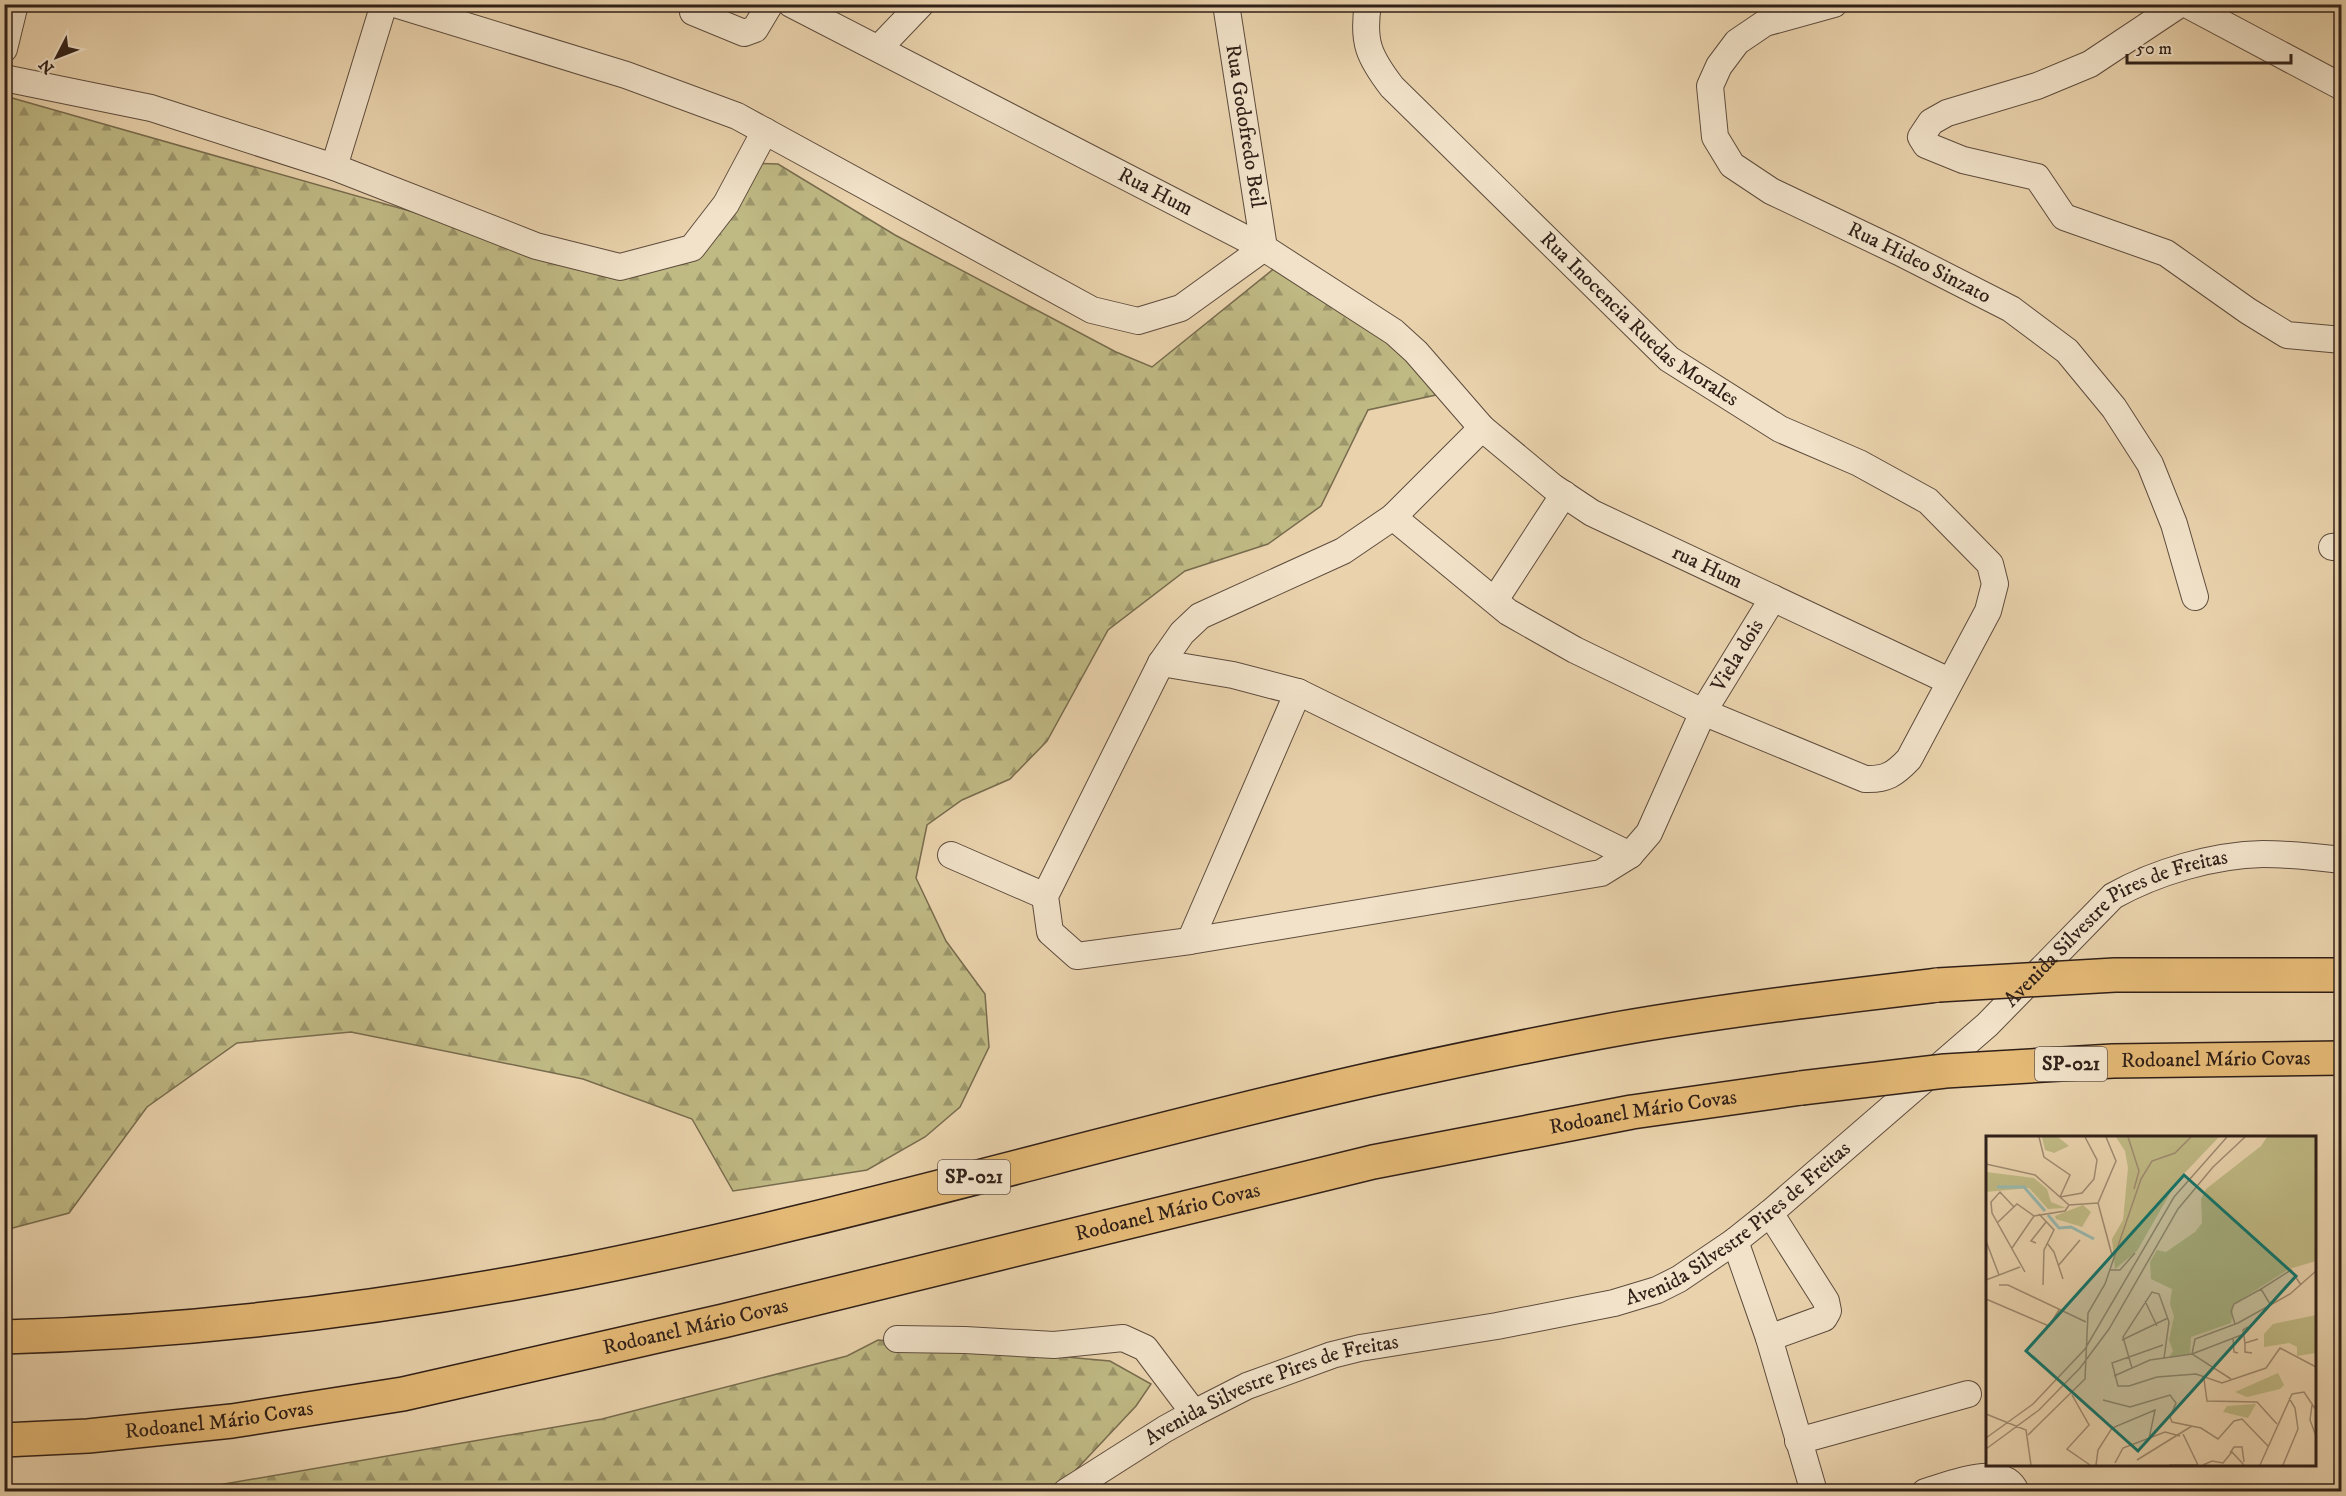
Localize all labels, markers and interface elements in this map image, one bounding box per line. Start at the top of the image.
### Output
north arrow [27,27,87,87]
scale bar [2127,27,2290,65]
text: 50 m [2136,38,2172,60]
street label: Rua Godofredo Beil [1219,42,1271,210]
text: N [35,55,58,78]
street label: Rua Hum [1114,162,1197,222]
street label: Rua Hideo Sinzato [1843,216,1995,310]
street label: Rua Inocencia Ruedas Morales [1534,227,1743,412]
street label: rua Hum [1668,540,1747,595]
street label: Viela dois [1705,615,1770,697]
street label: Avenida Silvestre Pires de Freitas [1998,844,2229,1013]
street label: Rodoanel Mário Covas [2121,1045,2311,1074]
road number: SP-021 [2035,1047,2107,1081]
street label: Rodoanel Mário Covas [1547,1084,1738,1141]
street label: Avenida Silvestre Pires de Freitas [1622,1136,1856,1312]
inset map [1986,1136,2316,1466]
road number: SP-021 [938,1160,1010,1194]
street label: Rodoanel Mário Covas [1072,1177,1263,1247]
street label: Rodoanel Mário Covas [600,1293,791,1361]
street label: Avenida Silvestre Pires de Freitas [1140,1329,1400,1451]
street label: Rodoanel Mário Covas [124,1395,315,1445]

